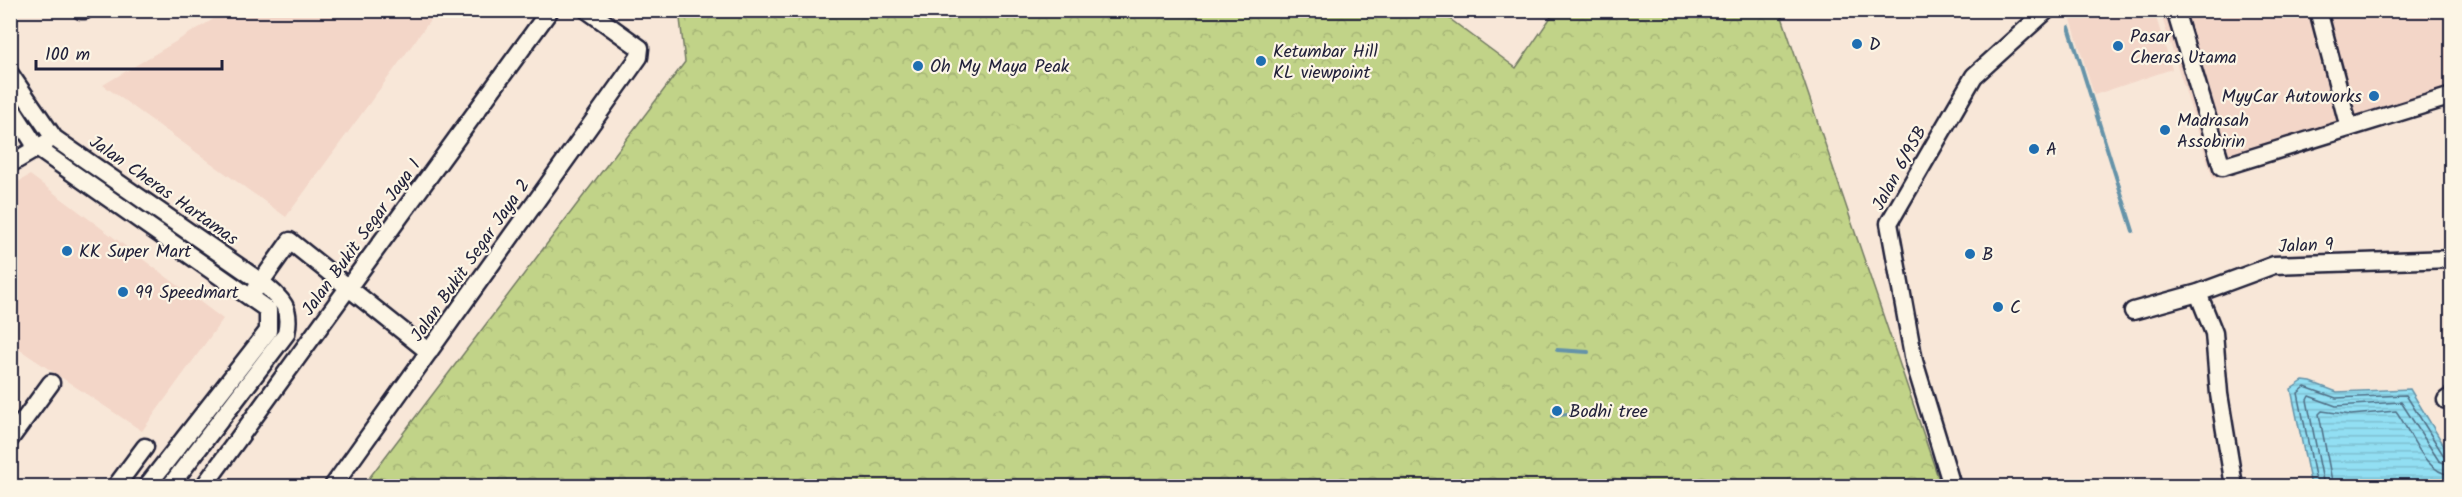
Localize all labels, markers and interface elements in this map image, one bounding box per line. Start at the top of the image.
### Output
place label: Pasar Cheras Utama [2130,23,2237,73]
place label: D [1869,31,1881,60]
scale bar [36,33,222,71]
marker: D [1850,37,1864,51]
place label: Ketumbar Hill KL viewpoint [1273,38,1379,88]
marker: Pasar Cheras Utama [2111,39,2125,53]
text: 100 m [45,41,90,70]
place label: Oh My Maya Peak [930,53,1070,82]
marker: Ketumbar Hill KL viewpoint [1254,54,1268,68]
marker: Oh My Maya Peak [911,59,925,73]
place label: MyyCar Autoworks [2221,83,2362,112]
marker: MyyCar Autoworks [2367,89,2381,103]
place label: Madrasah Assobirin [2177,107,2249,157]
street label: Jalan 6/95B [1865,121,1935,216]
marker: Madrasah Assobirin [2158,123,2172,137]
street label: Jalan Cheras Hartamas [82,129,244,254]
place label: A [2046,136,2057,165]
marker: A [2027,142,2041,156]
street label: Jalan Bukit Segar Jaya 1 [295,153,429,322]
street label: Jalan Bukit Segar Jaya 2 [404,174,538,348]
street label: Jalan 9 [2278,231,2334,262]
place label: KK Super Mart [79,238,192,267]
place label: B [1982,241,1993,270]
marker: KK Super Mart [60,244,74,258]
marker: B [1963,247,1977,261]
place label: 99 Speedmart [135,279,240,308]
marker: 99 Speedmart [116,285,130,299]
place label: C [2010,294,2021,323]
marker: C [1991,300,2005,314]
place label: Bodhi tree [1569,398,1648,427]
marker: Bodhi tree [1550,404,1564,418]

